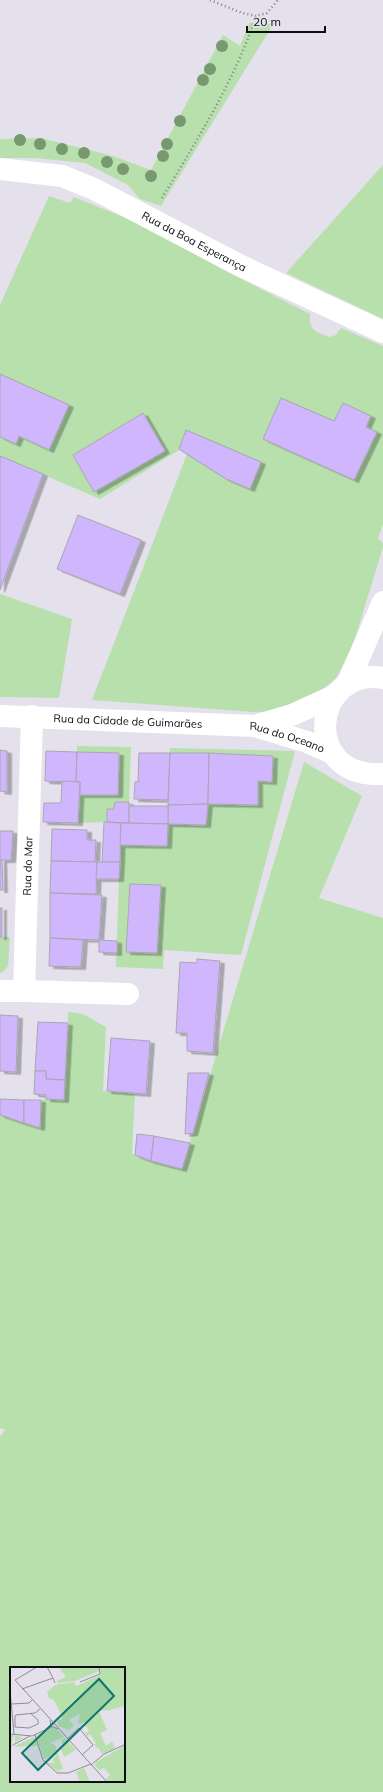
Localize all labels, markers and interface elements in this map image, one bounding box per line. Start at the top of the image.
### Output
scale bar [247,8,325,34]
text: 20 m [253,14,281,29]
street label: Rua da Boa Esperança [139,208,249,275]
street label: Rua da Cidade de Guimarães [53,711,203,731]
street label: Rua do Oceano [249,719,327,756]
street label: Rua do Mar [20,836,35,896]
inset map [10,1667,125,1782]

